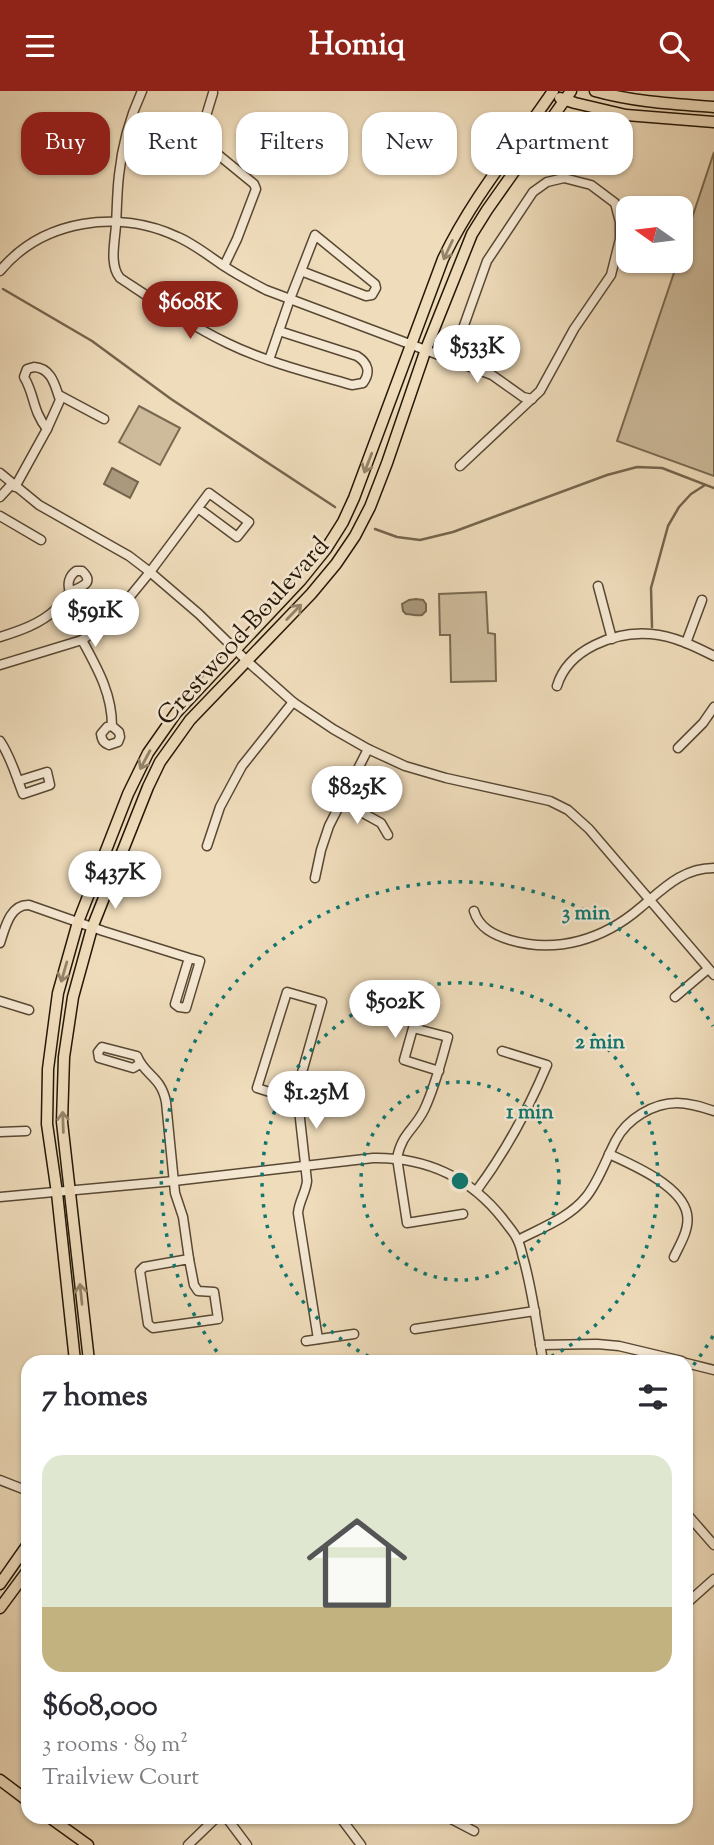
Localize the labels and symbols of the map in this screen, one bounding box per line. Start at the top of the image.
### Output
north arrow [616,196,693,273]
one-way arrow [441,239,454,260]
pin: $608K [141,281,239,341]
pin: $533K [428,325,526,385]
one-way arrow [360,451,373,473]
street label: Crestwood Boulevard [149,529,339,735]
pin: $591K [46,589,144,649]
one-way arrow [285,603,302,620]
one-way arrow [138,749,152,769]
pin: $825K [308,767,406,826]
pin: $437K [66,851,164,911]
text: 3 min [562,899,611,929]
one-way arrow [57,961,70,983]
pin: $502K [346,981,444,1040]
text: 2 min [575,1028,626,1058]
pin: $1.25M [259,1072,373,1131]
text: 1 min [506,1098,554,1128]
one-way arrow [56,1111,69,1134]
centre of rings [448,1169,472,1193]
one-way arrow [75,1283,88,1305]

